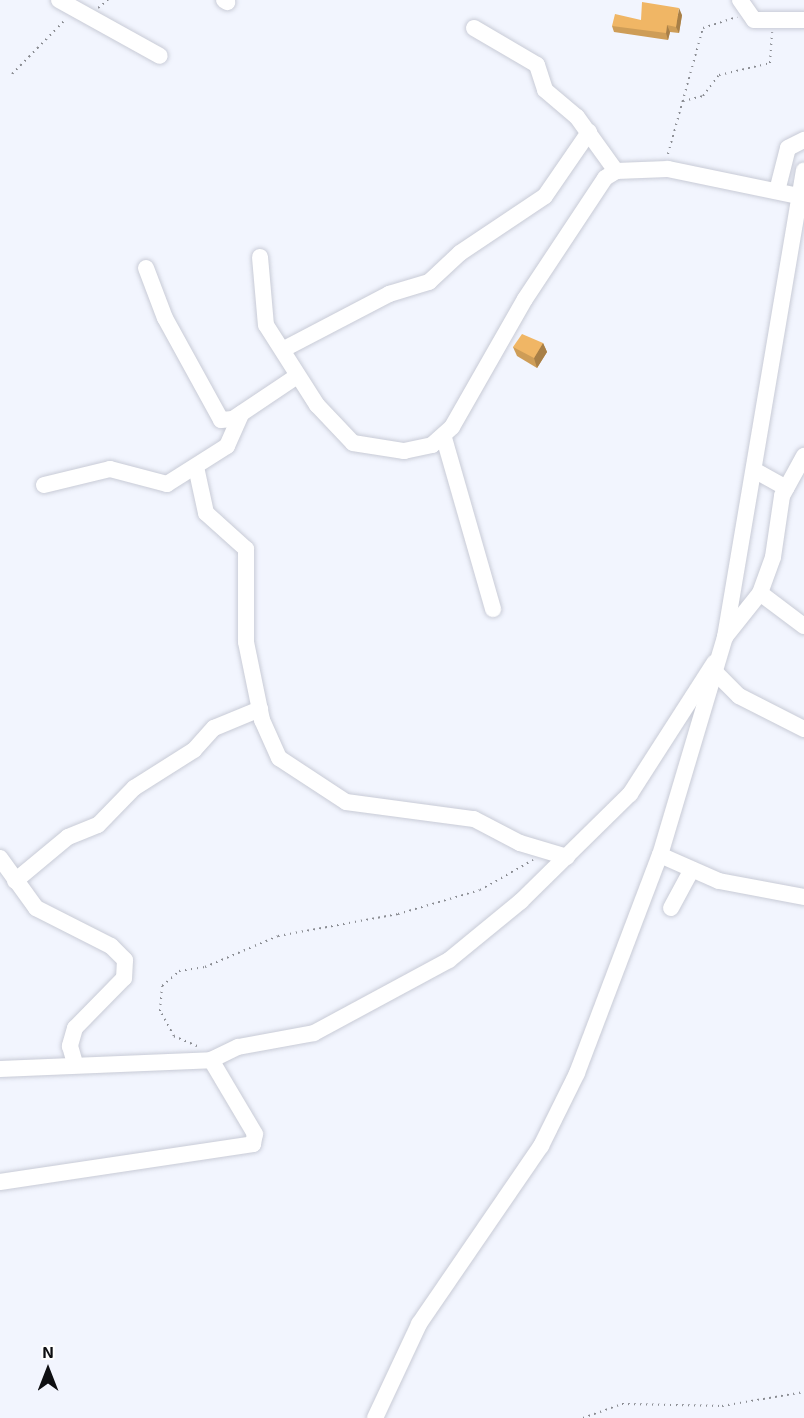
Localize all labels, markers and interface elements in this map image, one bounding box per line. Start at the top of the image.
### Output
north arrow [18,1340,78,1400]
text: N [42,1342,54,1361]

